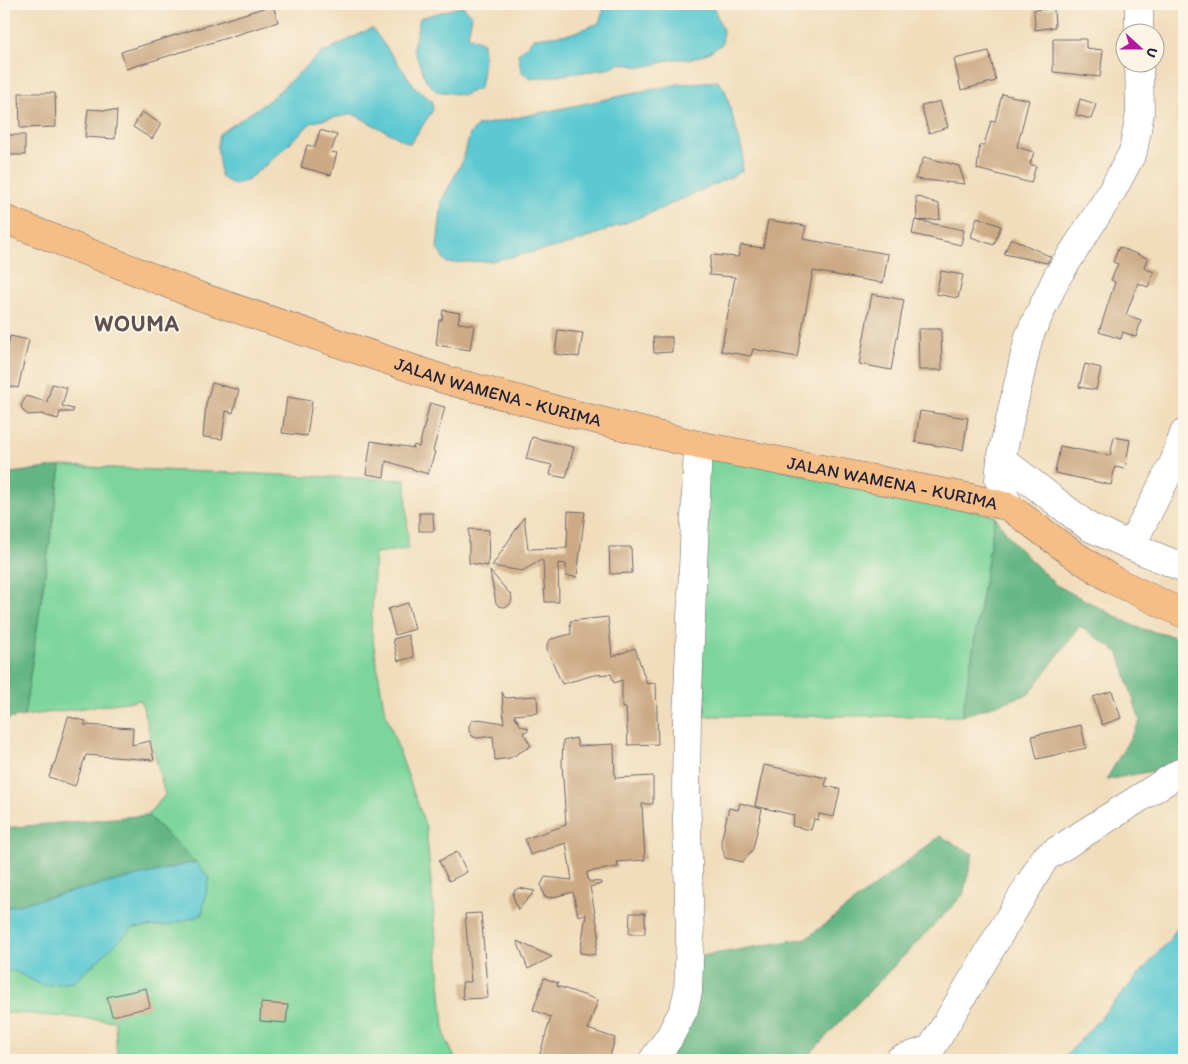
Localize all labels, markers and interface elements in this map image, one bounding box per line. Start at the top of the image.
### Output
north arrow [1116,22,1166,72]
text: U [1142,45,1161,60]
district label: WOUMA [94,310,180,337]
street label: JALAN WAMENA - KURIMA [392,352,604,432]
street label: JALAN WAMENA - KURIMA [785,451,1001,515]

